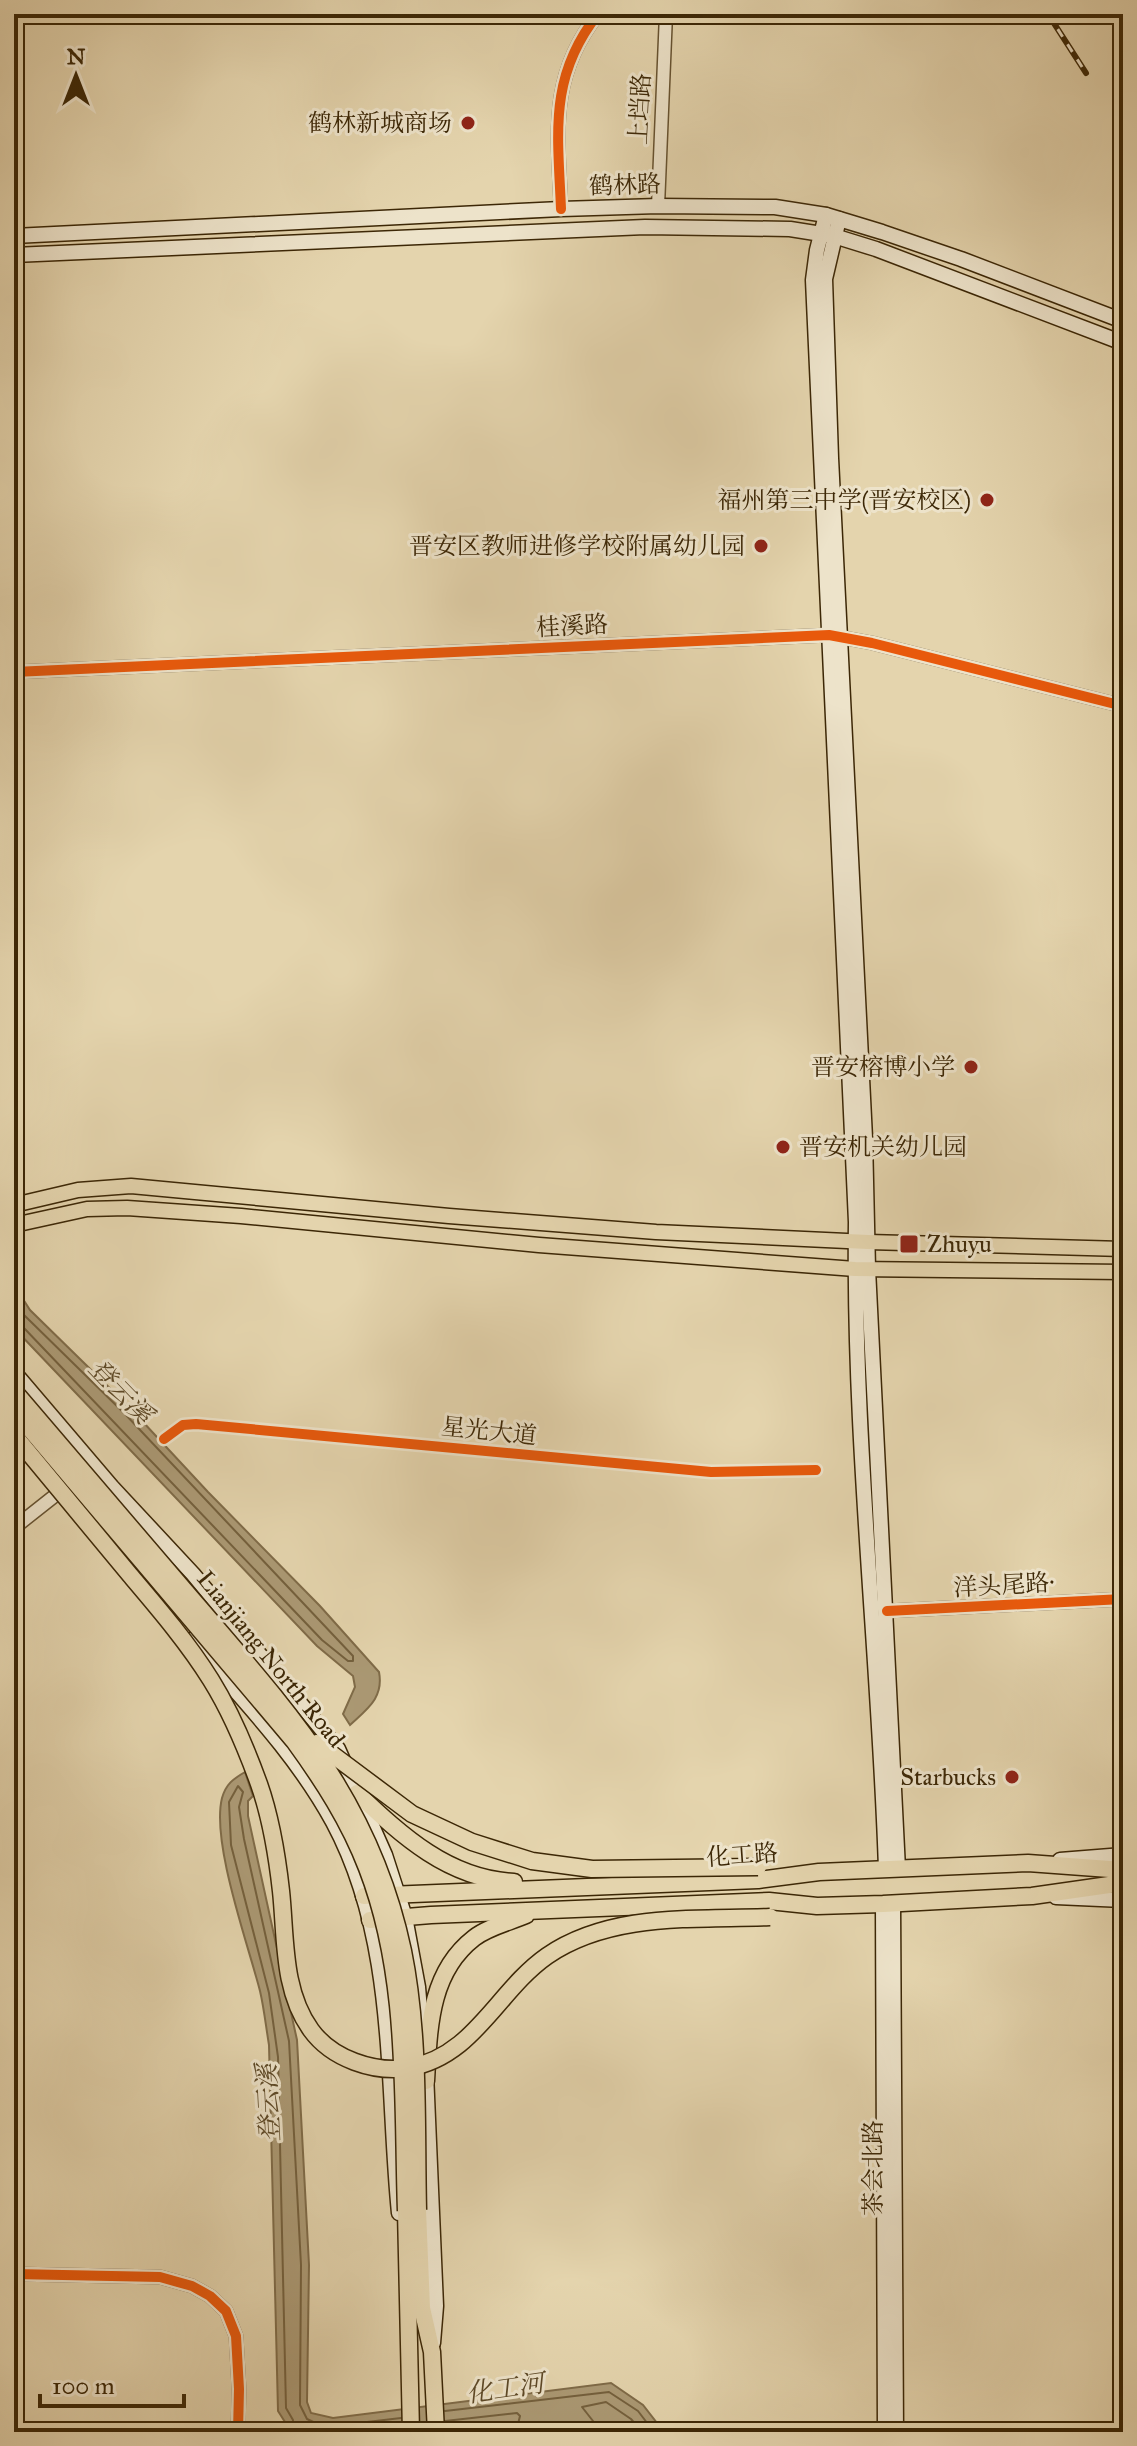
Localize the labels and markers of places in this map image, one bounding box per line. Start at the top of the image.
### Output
place label: 鹤林新城商场 [308,108,452,138]
marker: 鹤林新城商场 [459,114,477,132]
place label: 福州第三中学(晋安校区) [718,485,971,515]
marker: 福州第三中学(晋安校区) [978,491,996,509]
place label: 晋安区教师进修学校附属幼儿园 [409,531,745,561]
marker: 晋安区教师进修学校附属幼儿园 [752,537,770,555]
place label: 晋安榕博小学 [811,1052,955,1082]
marker: 晋安榕博小学 [962,1058,980,1076]
place label: 晋安机关幼儿园 [799,1132,967,1162]
marker: 晋安机关幼儿园 [774,1138,792,1156]
place label: Zhuyu [927,1229,992,1259]
marker: Zhuyu [898,1233,920,1255]
place label: Starbucks [900,1762,996,1792]
marker: Starbucks [1003,1768,1021,1786]

